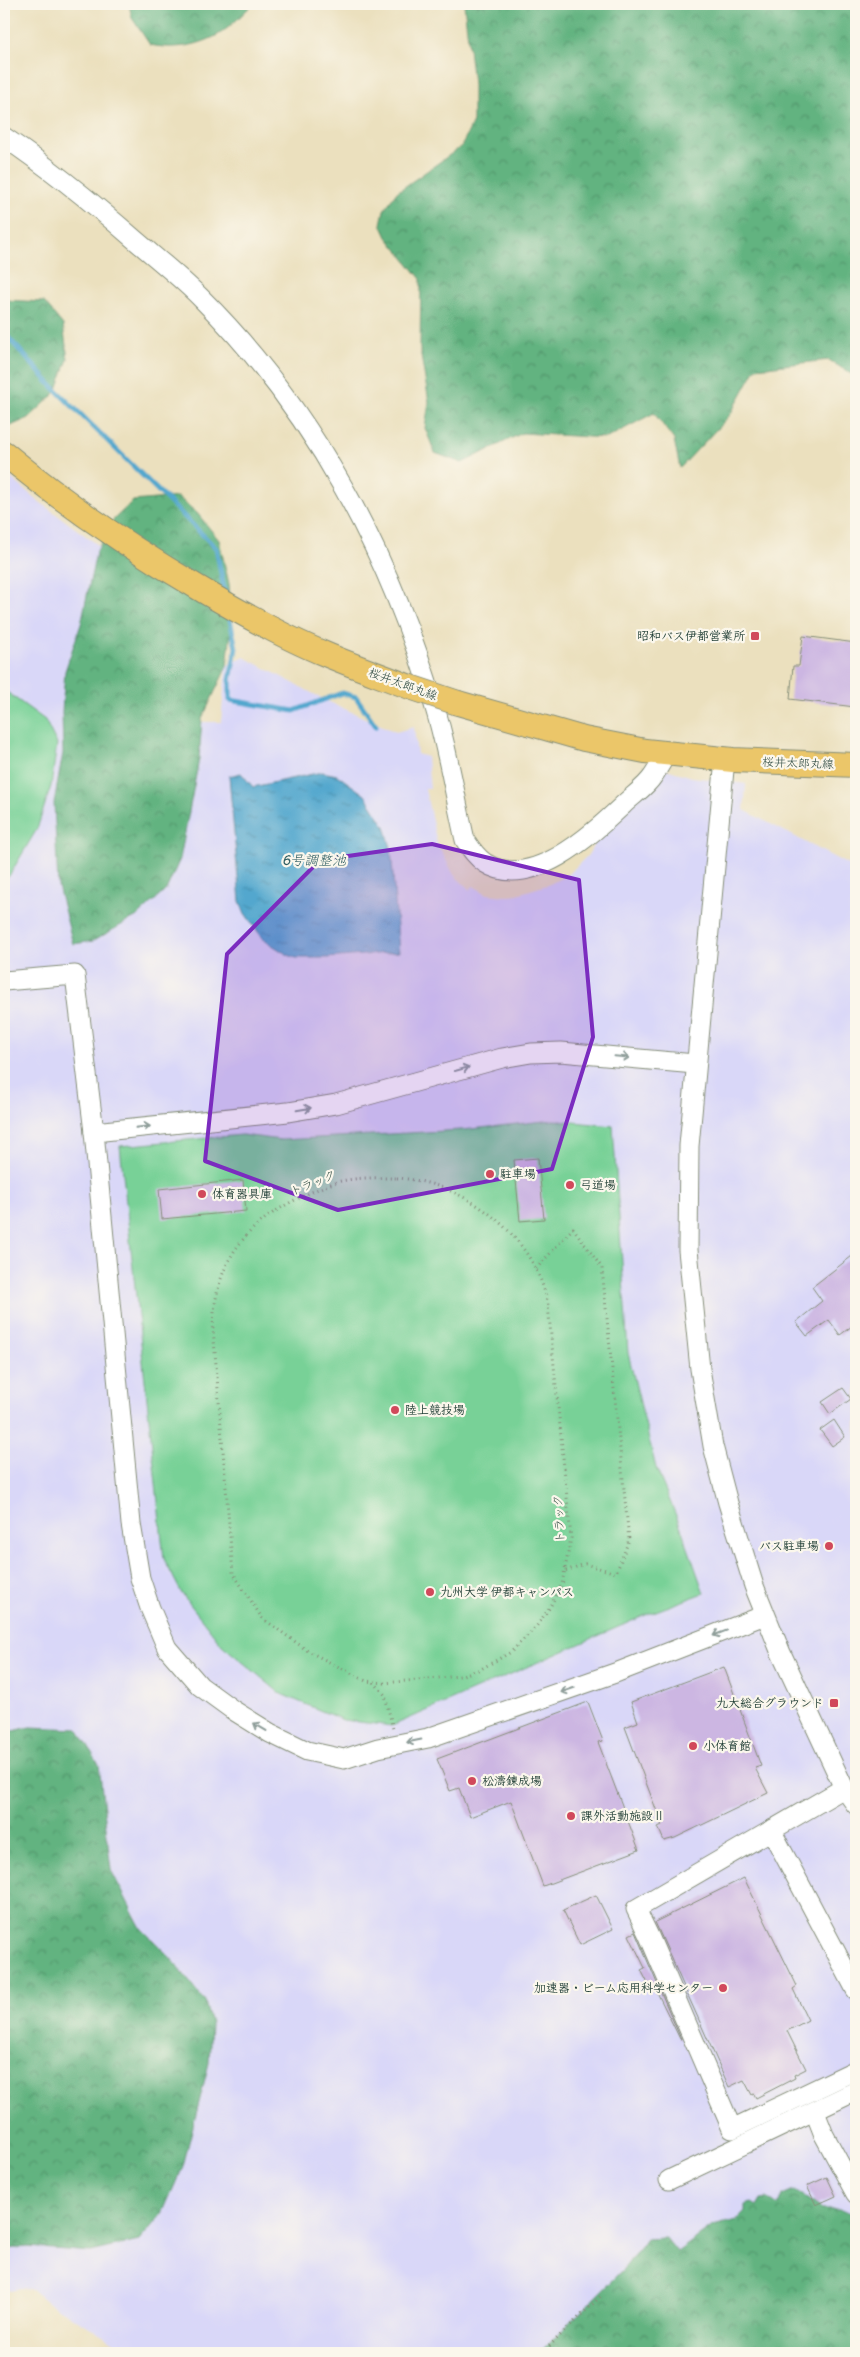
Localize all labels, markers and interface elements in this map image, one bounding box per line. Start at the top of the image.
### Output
place label: 昭和バス伊都営業所 [637,629,746,644]
marker: 昭和バス伊都営業所 [749,630,761,642]
street label: 桜井太郎丸線 [366,665,439,704]
street label: 桜井太郎丸線 [762,755,834,772]
water label: 6号調整池 [282,852,347,869]
one-way arrow [614,1052,630,1062]
one-way arrow [453,1064,469,1074]
one-way arrow [296,1104,312,1114]
one-way arrow [135,1122,151,1132]
place label: 駐車場 [500,1167,536,1182]
street label: トラック [288,1168,338,1199]
marker: 駐車場 [484,1168,496,1180]
place label: 弓道場 [580,1178,616,1193]
marker: 弓道場 [564,1179,576,1191]
place label: 体育器具庫 [212,1187,272,1202]
marker: 体育器具庫 [196,1188,208,1200]
place label: 陸上競技場 [405,1403,465,1418]
marker: 陸上競技場 [389,1404,401,1416]
street label: トラック [551,1495,568,1543]
place label: バス駐車場 [759,1539,819,1554]
marker: バス駐車場 [823,1540,835,1552]
place label: 九州大学 伊都キャンパス [440,1585,574,1600]
marker: 九州大学 伊都キャンパス [424,1586,436,1598]
one-way arrow [713,1629,728,1639]
one-way arrow [560,1685,576,1695]
place label: 九大総合グラウンド [716,1696,824,1711]
marker: 九大総合グラウンド [828,1697,840,1709]
one-way arrow [254,1722,268,1732]
one-way arrow [406,1736,422,1746]
place label: 小体育館 [703,1739,751,1754]
marker: 小体育館 [687,1740,699,1752]
place label: 松濤錬成場 [482,1774,542,1789]
marker: 松濤錬成場 [466,1775,478,1787]
place label: 課外活動施設Ⅱ [581,1809,665,1824]
marker: 課外活動施設Ⅱ [565,1810,577,1822]
place label: 加速器・ビーム応用科学センター [534,1981,713,1996]
marker: 加速器・ビーム応用科学センター [717,1982,729,1994]

